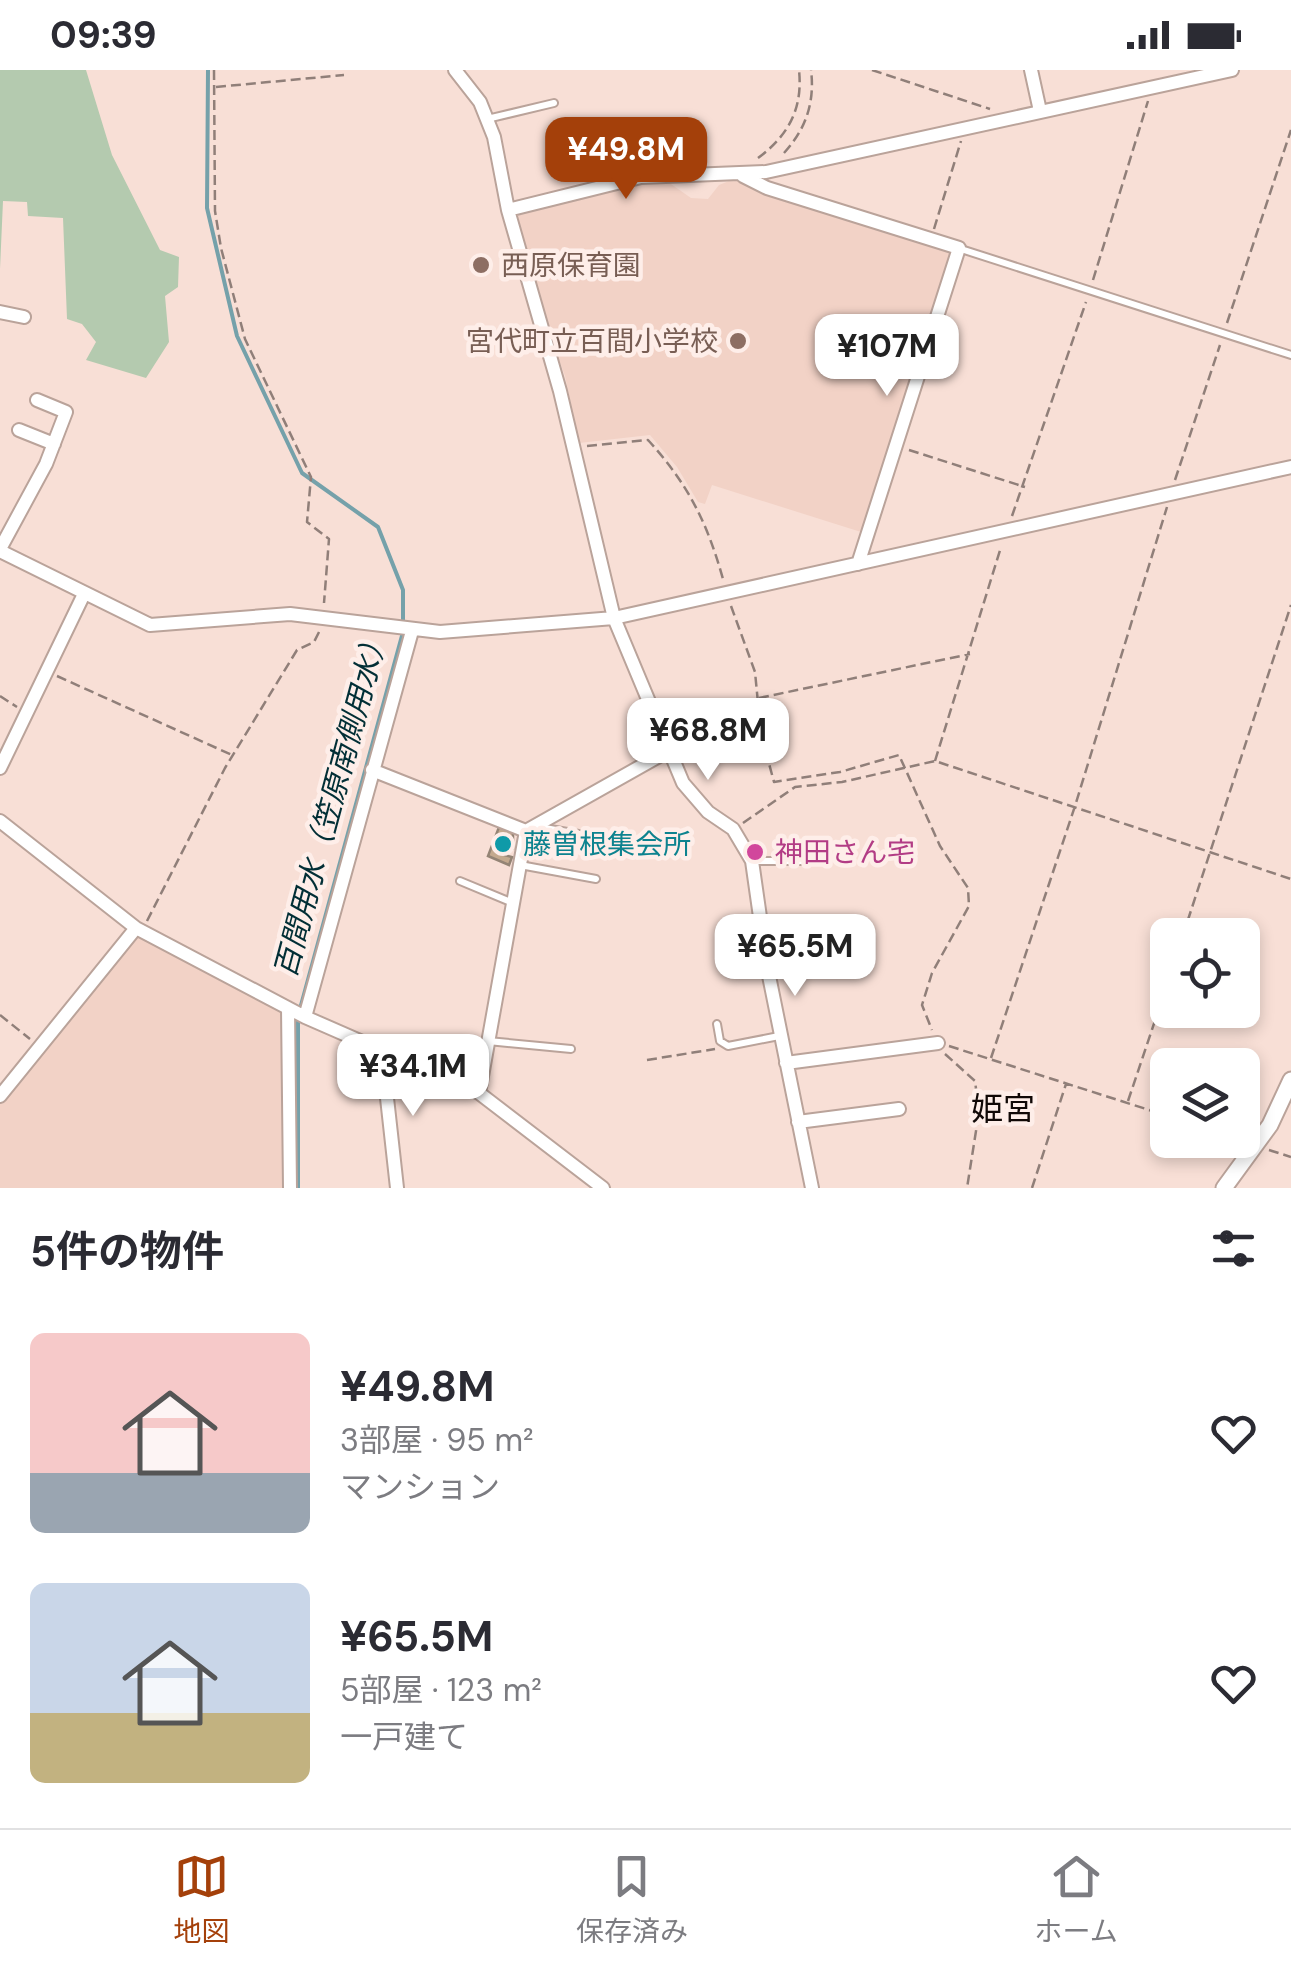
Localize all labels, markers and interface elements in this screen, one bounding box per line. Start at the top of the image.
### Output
text: 09:39 [50,10,157,60]
pin: ¥49.8M [545,117,707,202]
text: ¥49.8M [567,128,685,170]
place label: 西原保育園 [501,247,641,284]
marker: 西原保育園 [470,254,492,276]
pin: ¥107M [817,314,957,399]
place label: 宮代町立百間小学校 [466,323,718,360]
text: ¥107M [837,325,937,367]
marker: 宮代町立百間小学校 [727,330,749,352]
water label: 百間用水（笠原南側用水） [266,624,396,982]
pin: ¥68.8M [627,698,789,783]
text: ¥68.8M [649,709,767,751]
place label: 藤曽根集会所 [523,826,691,863]
marker: 藤曽根集会所 [492,833,514,855]
place label: 神田さん宅 [775,834,915,871]
marker: 神田さん宅 [744,841,766,863]
pin: ¥65.5M [714,914,876,999]
map controls [1150,918,1260,1158]
button: locate [1150,918,1260,1028]
text: ¥65.5M [737,925,853,967]
pin: ¥34.1M [332,1034,494,1119]
text: ¥34.1M [359,1045,467,1087]
button: layers [1150,1048,1260,1158]
district label: 姫宮 [971,1088,1035,1130]
icon: filters [1206,1221,1261,1276]
text: 5件の物件 [30,1224,224,1279]
text: ¥49.8M [340,1359,494,1414]
icon: home [110,1373,230,1493]
icon: heart [1206,1406,1261,1461]
text: 3部屋 · 95 m² [340,1419,533,1461]
text: マンション [340,1466,500,1508]
text: ¥65.5M [340,1609,493,1664]
icon: home [110,1623,230,1743]
icon: heart [1206,1656,1261,1711]
text: 5部屋 · 123 m² [340,1669,542,1711]
text: 一戸建て [340,1716,468,1758]
tab: 地図 [173,1849,229,1950]
tab: 保存済み [576,1849,688,1950]
tab: ホーム [1035,1849,1118,1950]

